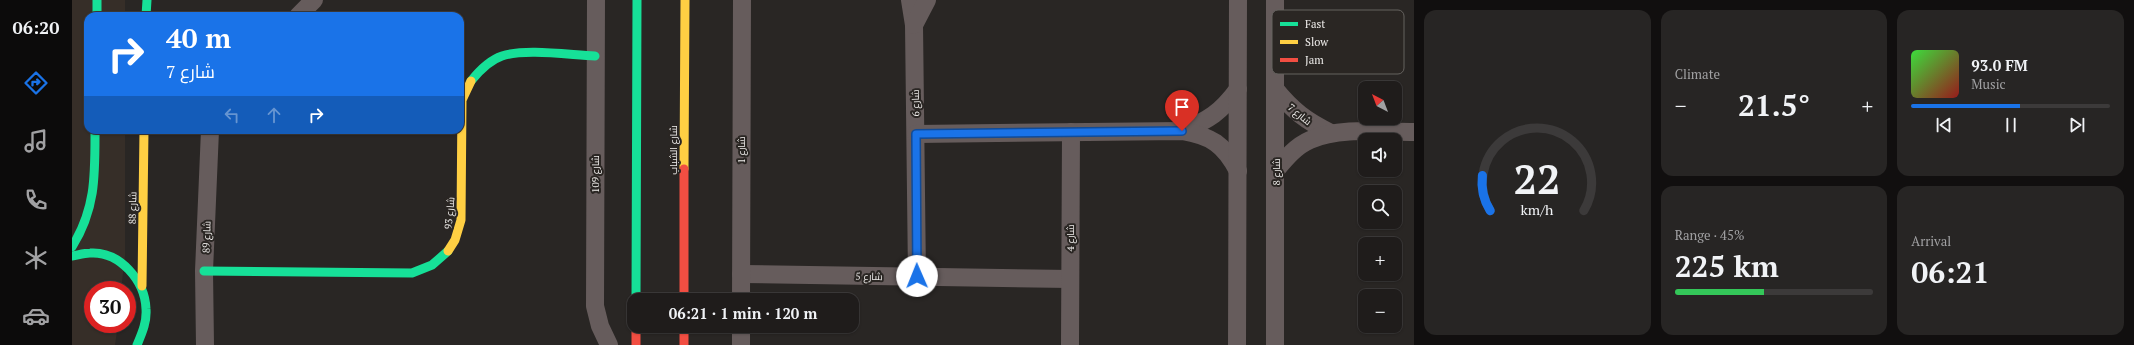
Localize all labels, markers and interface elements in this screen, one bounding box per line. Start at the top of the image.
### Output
legend [1272,10,1404,74]
text: 06:20 [13,15,59,39]
text: Fast [1305,17,1325,31]
text: 40 m [166,19,231,56]
icon: right [100,28,152,80]
text: Slow [1305,35,1329,49]
text: Jam [1305,53,1324,67]
text: 93.0 FM [1971,55,2028,75]
text: شارع 7 [166,59,215,83]
text: Climate [1675,65,1720,83]
icon: directions [22,69,50,97]
text: Music [1971,75,2006,93]
north arrow [1358,81,1402,125]
map controls [1358,81,1402,333]
text: 21.5° [1738,85,1810,125]
street label: شارع 6 [909,89,922,117]
pin [1165,90,1199,131]
text: − [1675,91,1686,120]
text: + [1862,91,1873,120]
icon: arrive [1171,96,1193,118]
street label: شارع 7 [1285,101,1314,128]
icon: left [221,104,243,126]
icon: ahead [263,104,285,126]
icon: right [305,104,327,126]
icon: previous [1933,114,1955,136]
icon: pause [2000,114,2022,136]
icon: next [2066,114,2088,136]
street label: شارع الشباب [667,125,680,175]
icon: music [22,127,50,155]
button: sound [1358,133,1402,177]
street label: شارع 1 [735,136,748,164]
text: 22 [1514,150,1561,205]
street label: شارع 109 [589,155,602,193]
street label: شارع 8 [1270,158,1283,186]
button: search [1358,185,1402,229]
icon: phone [22,186,50,214]
street label: شارع 88 [126,192,139,224]
street label: شارع 93 [442,196,457,230]
text: km/h [1521,199,1554,218]
street label: شارع 89 [199,221,214,253]
street label: شارع 4 [1064,224,1077,252]
text: Range · 45% [1675,226,1744,244]
text: Arrival [1911,232,1951,250]
button: + [1358,237,1402,281]
icon: climate [22,244,50,272]
text: 225 km [1675,246,1779,286]
text: 06:21 [1911,252,1989,292]
position arrow [896,255,938,297]
street label: شارع 5 [855,270,883,283]
speed limit sign: 30 [84,281,136,333]
button: − [1358,289,1402,333]
icon: car [22,302,50,330]
text: 06:21 · 1 min · 120 m [669,303,817,323]

